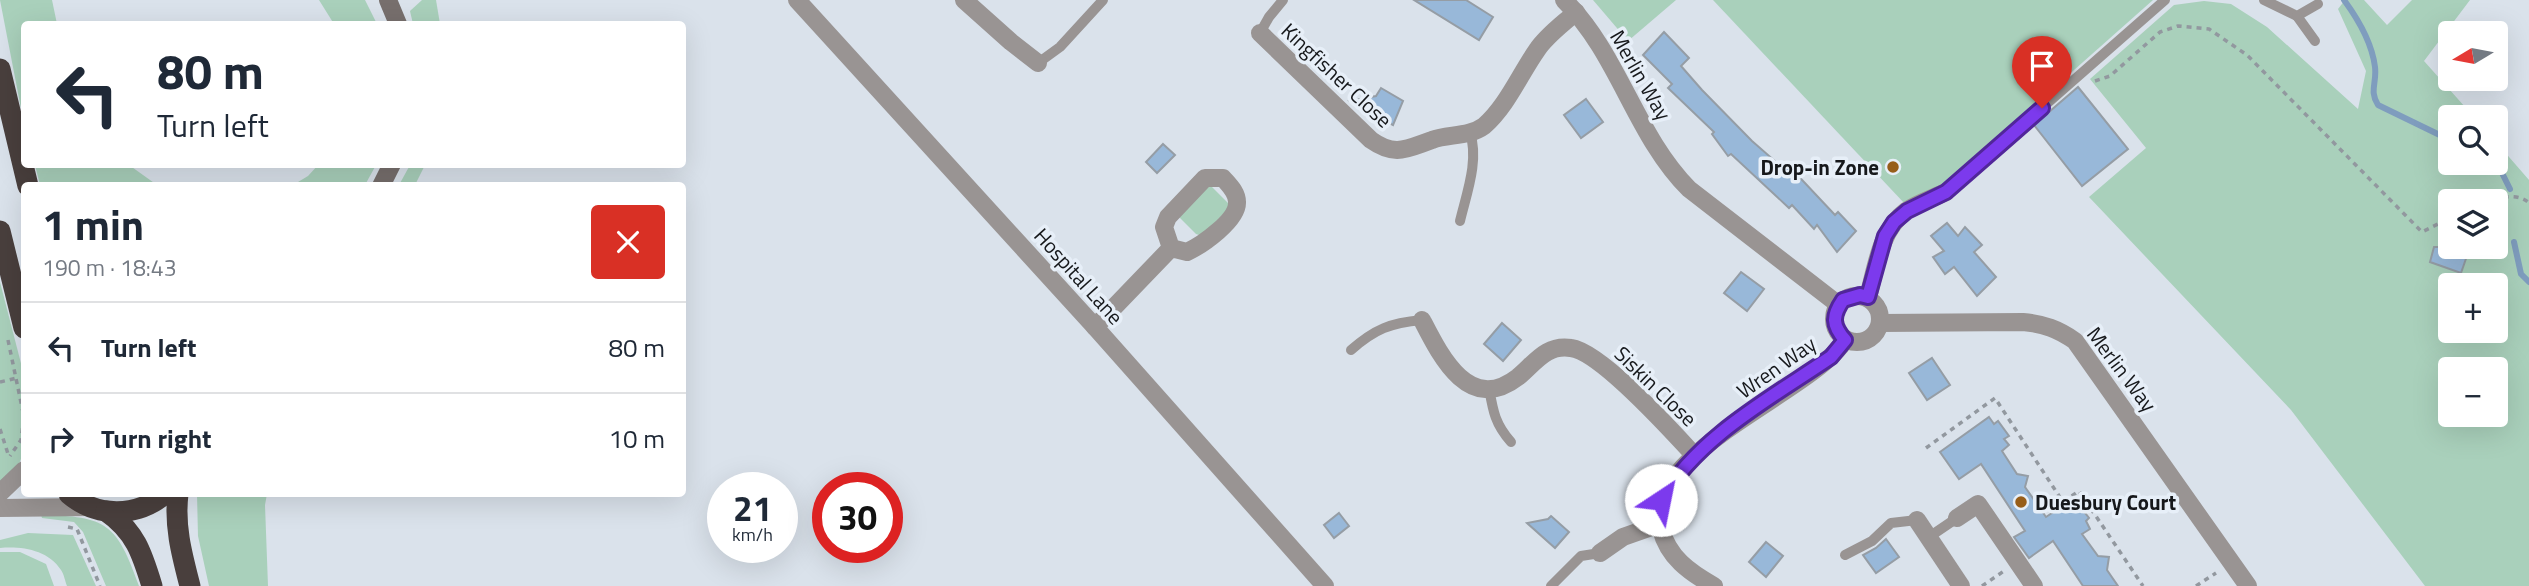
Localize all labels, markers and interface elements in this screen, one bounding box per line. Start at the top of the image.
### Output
street label: Kingfisher Close [1274,15,1400,135]
north arrow [2438,21,2508,91]
map controls [2438,21,2508,427]
street label: Merlin Way [1602,24,1680,126]
text: 80 m [157,33,264,108]
pin [2012,36,2072,108]
icon: arrive [2023,47,2061,85]
icon: left [42,49,133,140]
text: Turn left [157,101,269,149]
button: search [2438,105,2508,175]
place label: Drop-in Zone [1760,151,1879,183]
marker: Drop-in Zone [1885,159,1901,175]
button: layers [2438,189,2508,259]
text: 1 min [42,192,144,256]
button: close [591,205,665,279]
street label: Hospital Lane [1027,221,1131,331]
text: 190 m · 18:43 [42,250,177,285]
button: + [2438,273,2508,343]
street label: Merlin Way [2079,320,2165,418]
text: Turn left [101,328,196,367]
text: 80 m [608,328,665,367]
street label: Wren Way [1730,328,1822,406]
icon: left [42,329,80,367]
street label: Siskin Close [1607,338,1705,434]
button: − [2438,357,2508,427]
text: Turn right [101,419,212,458]
text: 10 m [608,419,665,458]
icon: right [42,420,80,458]
position arrow [1624,463,1698,537]
speed limit sign: 30 [812,472,903,563]
text: 21 [733,481,772,535]
place label: Duesbury Court [2035,486,2176,518]
marker: Duesbury Court [2013,494,2029,510]
text: km/h [732,521,773,548]

